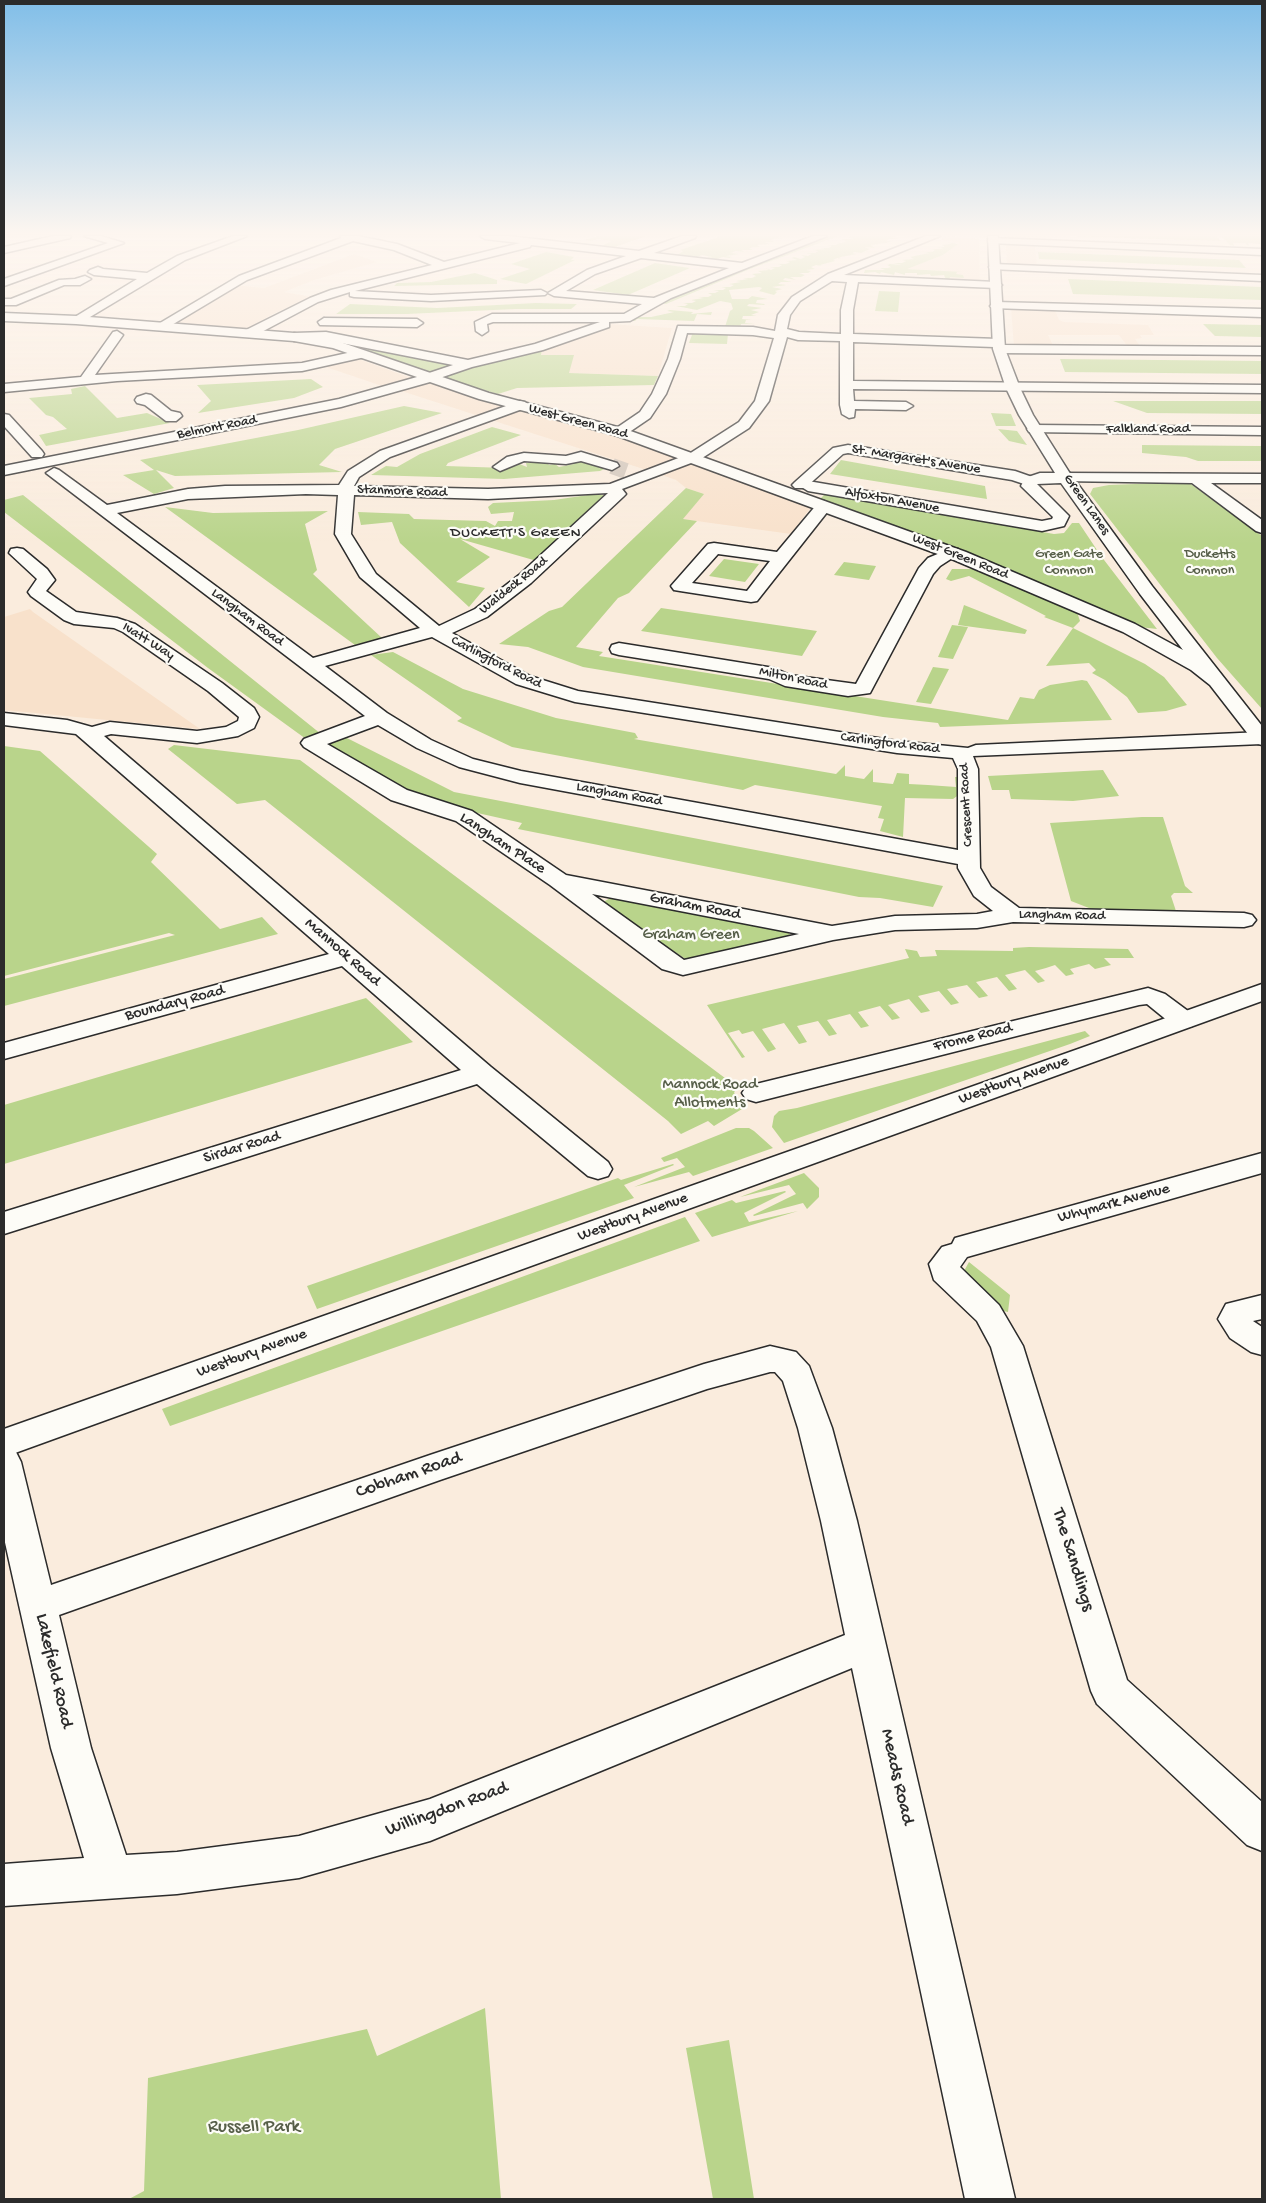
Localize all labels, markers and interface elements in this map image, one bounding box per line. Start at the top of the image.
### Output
street label: West Green Road [527,401,629,443]
street label: Belmont Road [176,412,258,444]
street label: Falkland Road [1106,422,1190,438]
street label: St. Margaret's Avenue [850,442,982,478]
street label: Green Lanes [1059,471,1113,539]
street label: Stanmore Road [357,482,447,502]
street label: Alfoxton Avenue [844,484,940,518]
district label: DUCKETT'S GREEN [449,525,583,543]
street label: West Green Road [910,530,1010,584]
park label: Green Gate Common [1035,547,1103,580]
park label: Ducketts Common [1185,547,1235,580]
street label: Waldeck Road [476,553,552,619]
street label: Langham Road [207,585,287,651]
street label: Ivatt Way [119,619,177,665]
street label: Carlingford Road [448,633,544,693]
street label: Milton Road [757,664,829,694]
street label: Carlingford Road [840,730,940,758]
street label: Crescent Road [956,763,978,847]
street label: Langham Road [575,779,663,811]
street label: Langham Place [455,809,549,879]
street label: Graham Road [648,889,742,925]
street label: Langham Road [1019,907,1105,925]
street label: Mannock Road [300,915,384,991]
park label: Graham Green [642,926,740,946]
street label: Boundary Road [123,982,227,1026]
street label: Frome Road [932,1019,1014,1057]
street label: Westbury Avenue [956,1052,1072,1110]
park label: Mannock Road Allotments [663,1076,757,1114]
street label: Sirdar Road [201,1127,283,1169]
street label: Whymark Avenue [1056,1180,1172,1228]
street label: Westbury Avenue [575,1189,691,1247]
street label: Westbury Avenue [194,1325,310,1383]
street label: Cobham Road [353,1447,465,1505]
street label: The Sandlings [1046,1506,1098,1614]
street label: Lakefield Road [29,1612,77,1730]
street label: Meads Road [874,1727,918,1827]
street label: Willingdon Road [383,1777,511,1843]
park label: Russell Park [208,2117,300,2139]

